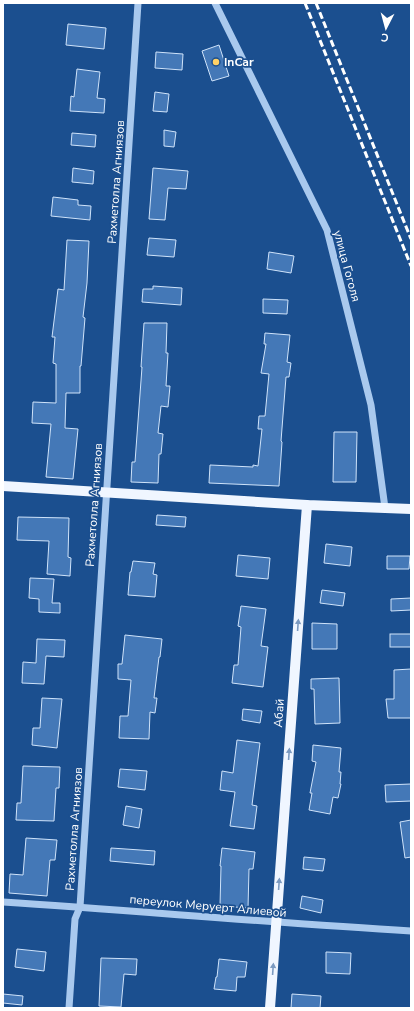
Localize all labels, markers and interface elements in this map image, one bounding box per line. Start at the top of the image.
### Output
north arrow [366,8,406,48]
text: С [380,30,390,45]
place label: InCar [224,54,254,70]
marker: InCar [211,57,221,67]
street label: Рахметолла Агниязов [104,119,128,244]
street label: улица Гоголя [330,228,364,304]
street label: Рахметолла Агниязов [82,442,106,567]
one-way arrow [295,619,302,631]
street label: Абай [270,698,288,728]
one-way arrow [285,748,292,760]
street label: Рахметолла Агниязов [62,766,86,891]
one-way arrow [276,878,283,890]
street label: переулок Меруерт Алиевой [129,891,287,921]
one-way arrow [269,963,276,975]

